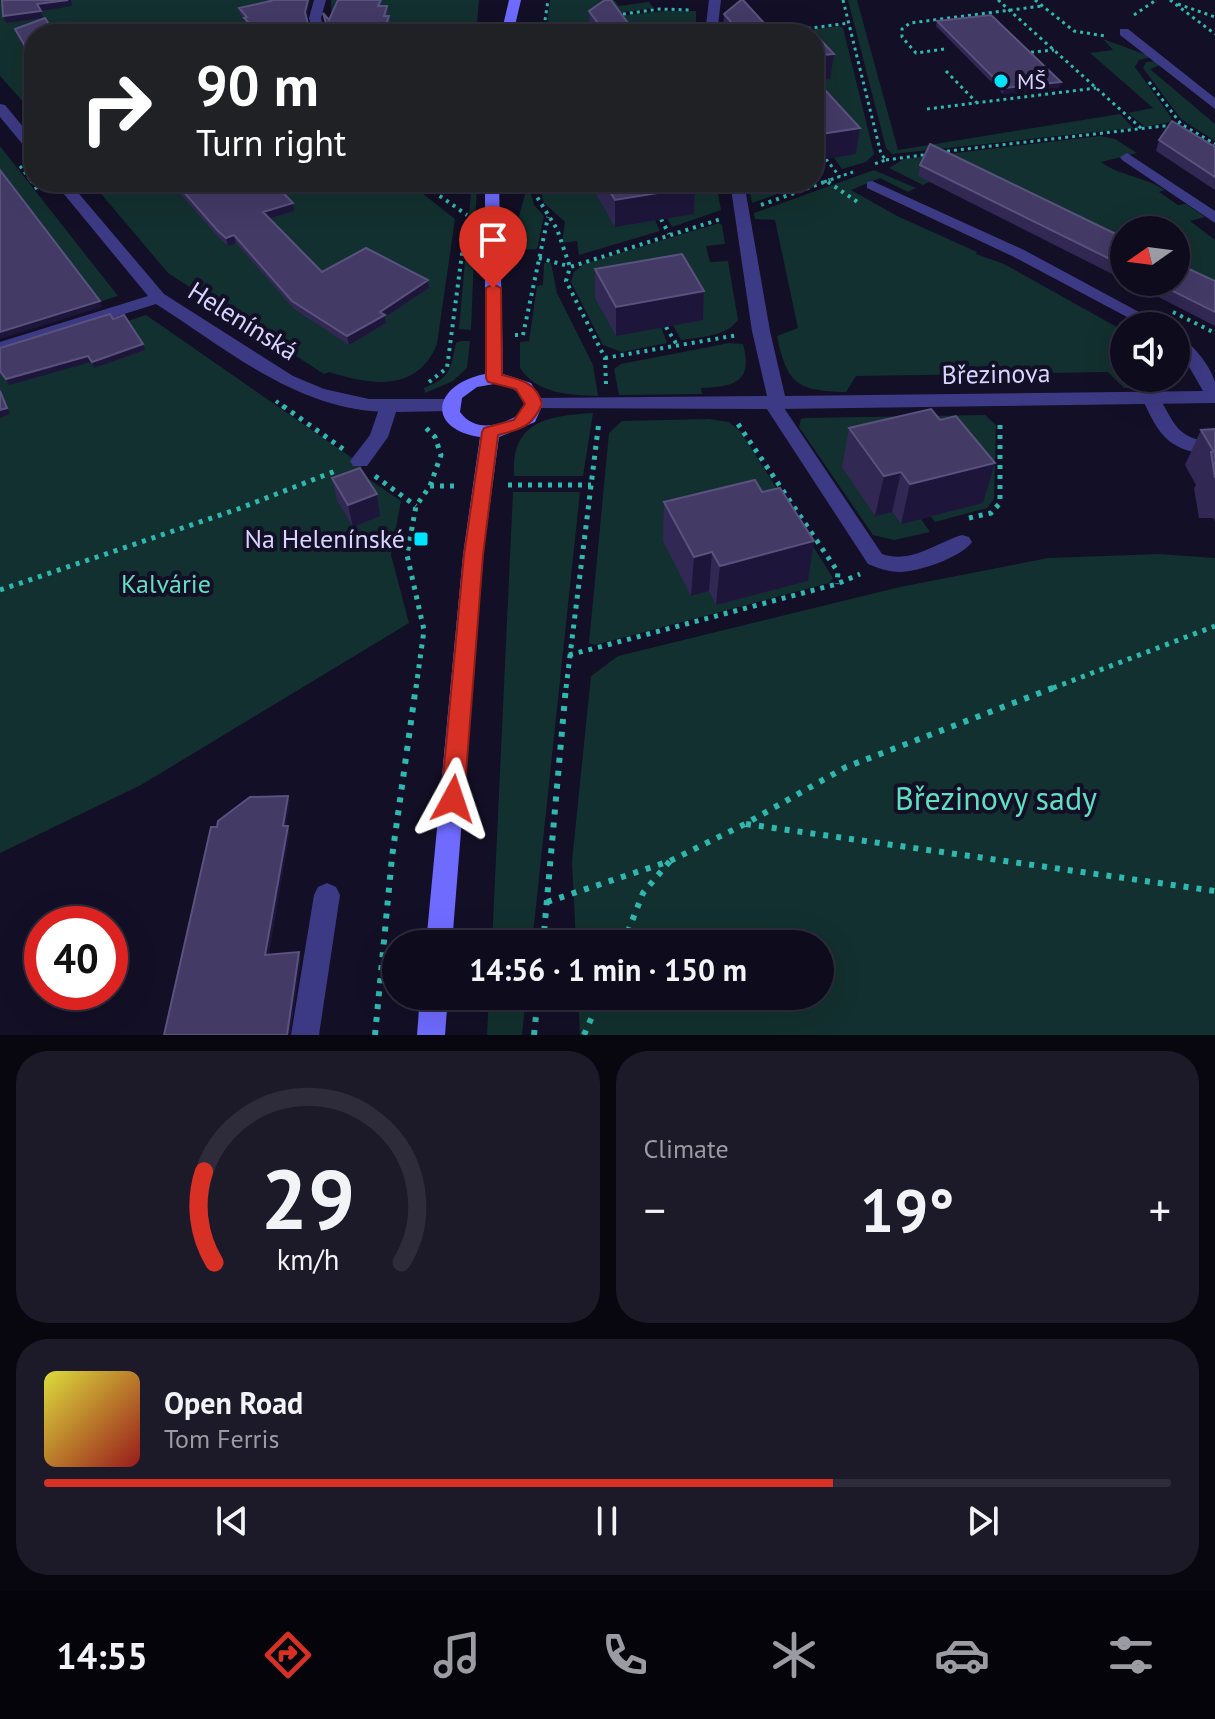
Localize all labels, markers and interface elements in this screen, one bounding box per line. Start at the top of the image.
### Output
text: 90 m [196,49,319,121]
icon: right [64,56,168,160]
place label: MŠ [1017,67,1046,95]
marker: MŠ [992,72,1010,90]
text: Turn right [196,119,346,166]
pin [459,206,527,288]
north arrow [1110,216,1190,296]
map controls [1110,216,1190,392]
icon: arrive [471,218,515,262]
street label: Helenínská [182,274,304,367]
button: sound [1110,312,1190,392]
street label: Březinova [941,356,1051,391]
place label: Na Helenínské [244,522,405,555]
marker: Na Helenínské [412,530,430,548]
park label: Kalvárie [121,567,211,600]
position arrow [411,757,495,841]
park label: Březinovy sady [895,777,1097,819]
speed limit sign: 40 [24,906,128,1010]
text: 14:56 · 1 min · 150 m [469,950,747,989]
text: Climate [644,1132,729,1165]
text: 29 [261,1144,355,1252]
text: 19° [860,1171,954,1249]
text: − [644,1181,666,1238]
text: + [1149,1181,1171,1238]
text: km/h [276,1241,339,1278]
text: Open Road [164,1383,303,1422]
text: Tom Ferris [164,1422,279,1455]
icon: previous [210,1499,254,1543]
icon: pause [585,1499,629,1543]
icon: next [961,1499,1005,1543]
icon: directions [260,1627,316,1683]
icon: music [429,1627,485,1683]
icon: phone [597,1627,653,1683]
icon: climate [766,1627,822,1683]
icon: car [934,1627,990,1683]
icon: filters [1103,1627,1159,1683]
text: 14:55 [56,1632,148,1679]

